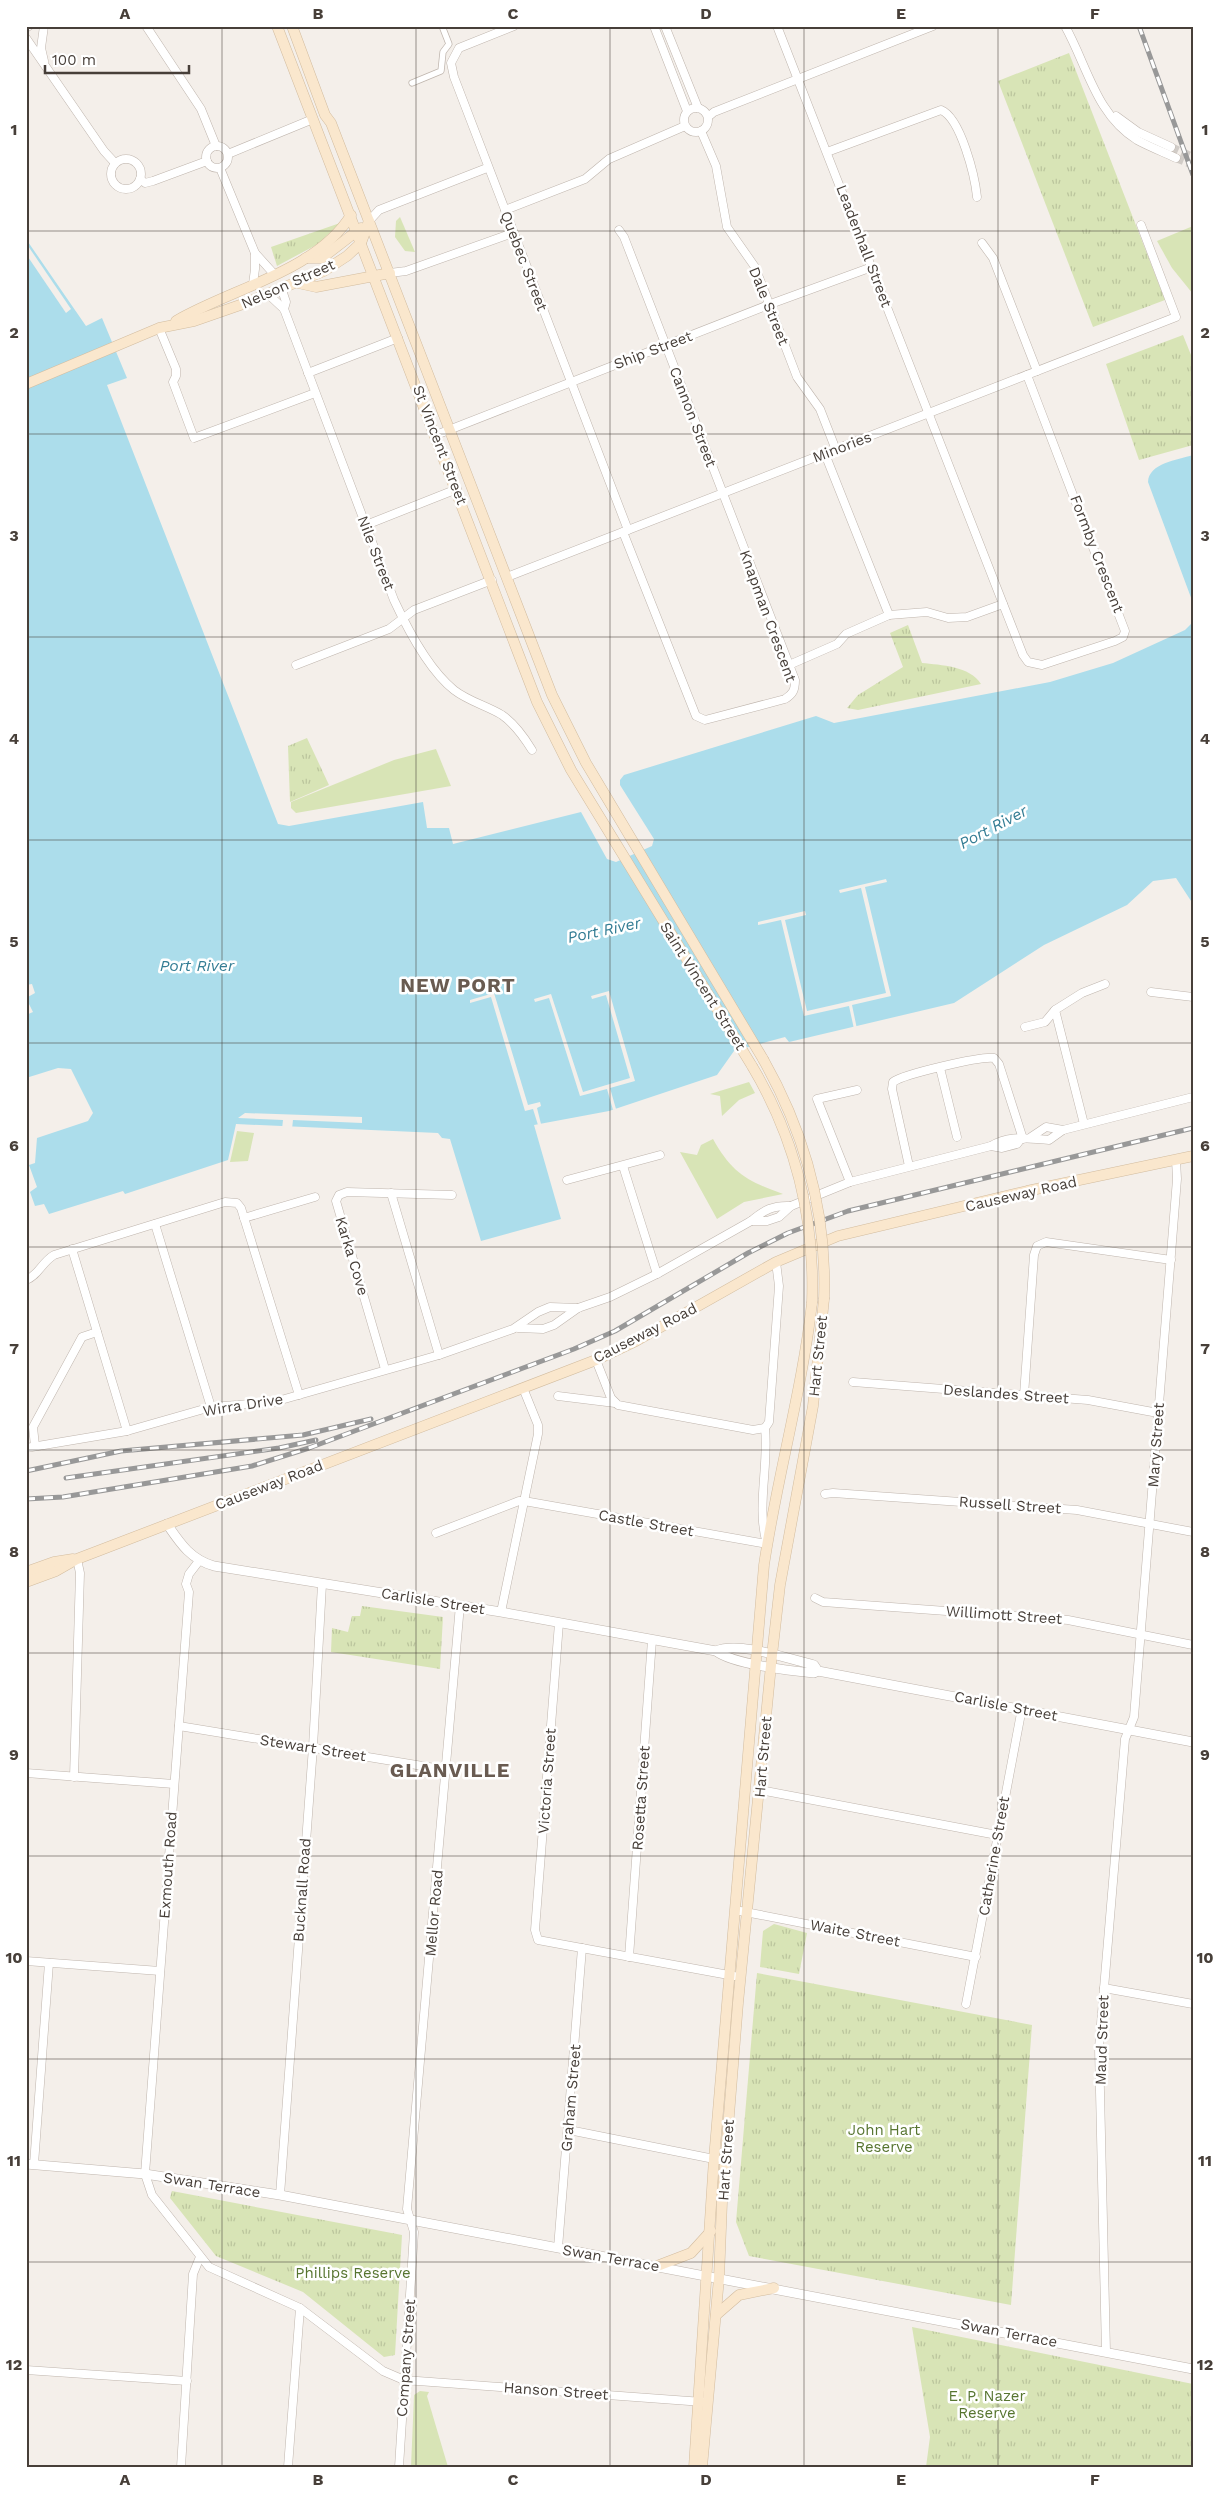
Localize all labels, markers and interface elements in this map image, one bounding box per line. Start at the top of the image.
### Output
text: A [120,4,131,23]
text: B [313,4,324,23]
text: C [508,4,519,23]
text: D [700,4,712,23]
text: E [896,4,906,23]
text: F [1090,4,1100,23]
scale bar [45,42,189,74]
text: 100 m [52,51,96,69]
text: 1 [11,120,17,139]
text: 1 [1202,120,1208,139]
street label: Leadenhall Street [832,182,896,311]
street label: Quebec Street [497,208,552,314]
street label: Nelson Street [238,255,338,313]
street label: Dale Street [745,264,793,348]
text: 2 [9,323,19,342]
text: 2 [1200,323,1210,342]
street label: Ship Street [611,327,695,373]
street label: Cannon Street [666,364,721,470]
street label: St Vincent Street [409,383,471,508]
street label: Minories [810,428,874,466]
street label: Formby Crescent [1066,493,1128,616]
street label: Nile Street [354,513,399,594]
text: 3 [9,526,19,545]
text: 3 [1200,526,1210,545]
street label: Knapman Crescent [736,547,801,685]
text: 4 [9,729,19,748]
text: 4 [1200,729,1210,748]
water label: Port River [956,801,1031,853]
water label: Port River [566,913,643,947]
street label: Saint Vincent Street [656,919,750,1054]
text: 5 [9,932,19,951]
text: 5 [1200,932,1210,951]
water label: Port River [160,956,235,975]
district label: NEW PORT [400,973,516,997]
text: 6 [9,1136,19,1155]
text: 6 [1200,1136,1210,1155]
street label: Causeway Road [963,1172,1079,1216]
street label: Karka Cove [331,1214,373,1298]
street label: Causeway Road [590,1299,700,1367]
street label: Hart Street [805,1314,831,1398]
text: 7 [9,1339,19,1358]
text: 7 [1200,1339,1210,1358]
street label: Deslandes Street [943,1381,1070,1407]
street label: Wirra Drive [202,1390,284,1420]
street label: Mary Street [1144,1401,1168,1488]
street label: Causeway Road [213,1456,325,1514]
street label: Russell Street [958,1492,1062,1518]
street label: Castle Street [597,1506,696,1540]
text: 8 [9,1542,19,1561]
text: 8 [1200,1542,1210,1561]
street label: Carlisle Street [380,1584,487,1618]
street label: Willimott Street [945,1602,1063,1628]
street label: Carlisle Street [953,1687,1060,1725]
street label: Hart Street [750,1715,776,1798]
street label: Victoria Street [534,1727,560,1834]
street label: Stewart Street [259,1731,368,1765]
street label: Rosetta Street [628,1744,654,1851]
text: 9 [9,1745,19,1764]
text: 9 [1200,1745,1210,1764]
district label: GLANVILLE [390,1758,510,1782]
street label: Catherine Street [975,1794,1013,1917]
street label: Exmouth Road [155,1811,181,1919]
street label: Bucknall Road [289,1837,315,1943]
street label: Mellor Road [421,1869,447,1957]
street label: Waite Street [808,1915,902,1951]
text: 10 [5,1948,23,1967]
text: 10 [1196,1948,1214,1967]
street label: Maud Street [1091,1994,1113,2085]
street label: Graham Street [557,2043,585,2152]
street label: Hart Street [714,2118,738,2201]
park label: John Hart Reserve [848,2121,921,2156]
text: 11 [7,2151,21,2170]
text: 11 [1198,2151,1212,2170]
street label: Swan Terrace [162,2168,262,2202]
street label: Swan Terrace [561,2241,661,2275]
park label: Phillips Reserve [295,2264,411,2282]
street label: Company Street [393,2298,419,2418]
street label: Swan Terrace [959,2315,1059,2351]
text: 12 [6,2355,22,2374]
text: 12 [1197,2355,1213,2374]
street label: Hanson Street [503,2378,610,2404]
park label: E. P. Nazer Reserve [948,2387,1026,2422]
text: A [120,2470,131,2489]
text: B [313,2470,324,2489]
text: C [508,2470,519,2489]
text: D [700,2470,712,2489]
text: E [896,2470,906,2489]
text: F [1090,2470,1100,2489]

